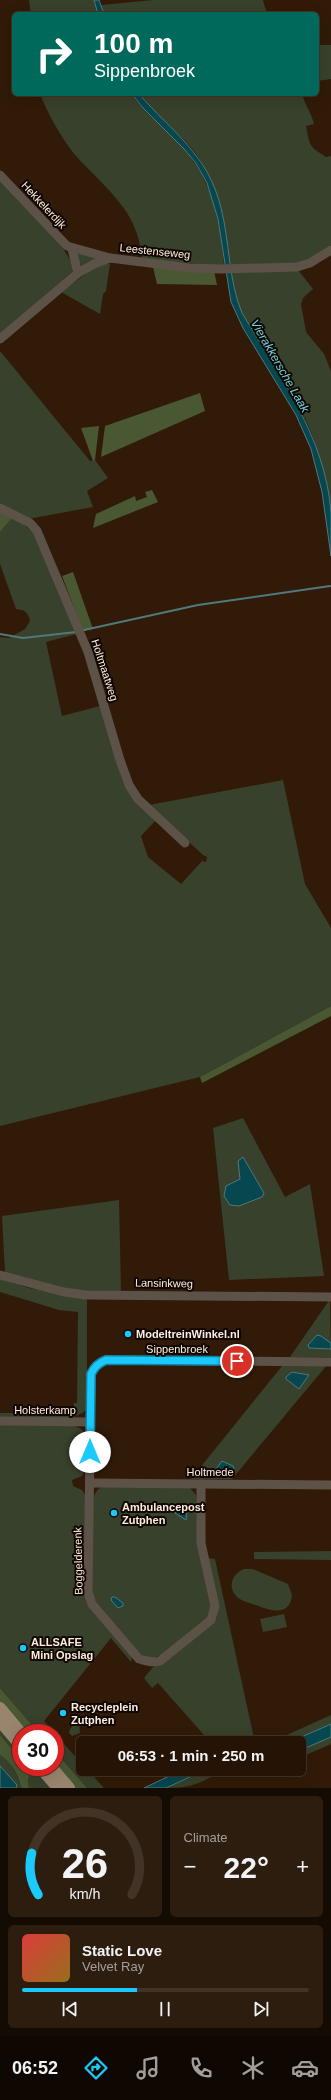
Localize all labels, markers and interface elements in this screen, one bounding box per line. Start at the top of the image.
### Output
icon: right [28,28,80,80]
text: 100 m [94,28,173,59]
text: Sippenbroek [94,61,195,81]
street label: Hekkelerdijk [19,179,69,231]
street label: Leestenseweg [119,241,191,261]
water label: Vierakkersche Laak [248,317,313,416]
street label: Holtmaatweg [89,638,121,702]
street label: Lansinkweg [135,1276,193,1290]
place label: ModeltreinWinkel.nl [136,1328,240,1340]
marker: ModeltreinWinkel.nl [123,1329,133,1339]
street label: Sippenbroek [146,1343,208,1355]
pin [220,1344,254,1378]
icon: arrive [226,1350,248,1372]
street label: Holsterkamp [14,1404,76,1416]
position arrow [69,1431,111,1473]
street label: Holtmede [186,1466,234,1478]
place label: Ambulancepost Zutphen [122,1501,205,1526]
marker: Ambulancepost Zutphen [109,1508,119,1518]
street label: Boggelderenk [71,1526,85,1595]
place label: ALLSAFE Mini Opslag [31,1636,93,1661]
marker: ALLSAFE Mini Opslag [18,1643,28,1653]
place label: Recycleplein Zutphen [71,1701,139,1726]
marker: Recycleplein Zutphen [58,1708,68,1718]
speed limit sign: 30 [12,1724,64,1776]
text: 06:53 · 1 min · 250 m [118,1747,264,1764]
text: Climate [184,1830,228,1845]
text: 26 [62,1839,108,1886]
text: 22° [224,1851,269,1884]
text: − [184,1854,196,1879]
text: + [296,1854,309,1879]
text: km/h [69,1885,100,1901]
text: Static Love [82,1942,162,1959]
text: Velvet Ray [82,1959,144,1974]
icon: previous [59,1998,81,2020]
icon: pause [154,1998,176,2020]
icon: next [250,1998,272,2020]
icon: directions [82,2054,110,2082]
icon: music [134,2054,162,2082]
icon: phone [187,2054,215,2082]
icon: climate [239,2054,267,2082]
icon: car [291,2054,319,2082]
text: 06:52 [12,2058,58,2078]

